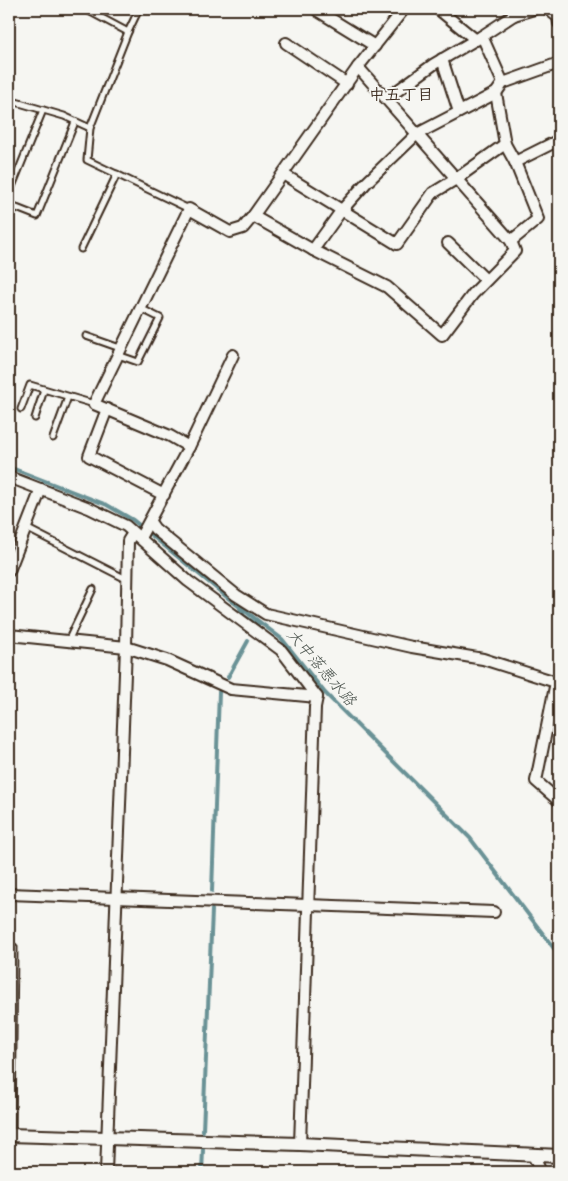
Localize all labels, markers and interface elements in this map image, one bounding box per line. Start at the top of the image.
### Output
district label: 中五丁目 [369,84,433,106]
water label: 大中落悪水路 [281,624,362,712]

